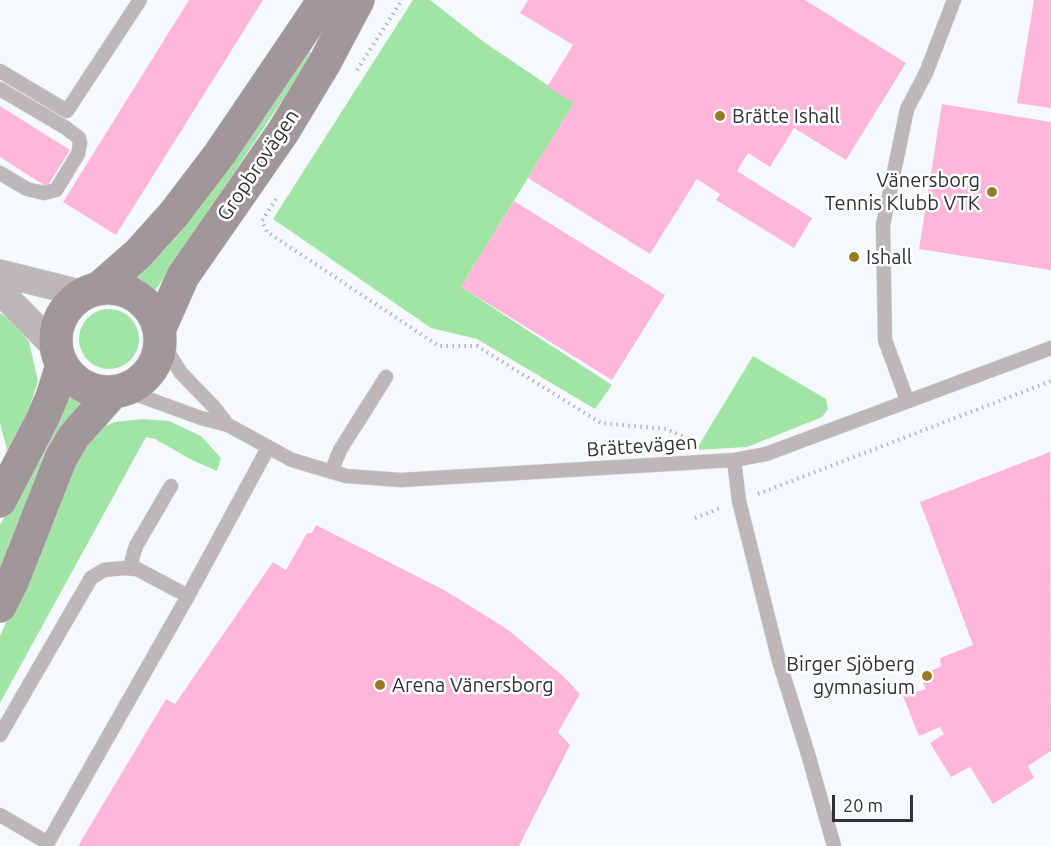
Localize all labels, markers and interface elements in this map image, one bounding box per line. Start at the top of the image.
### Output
place label: Brätte Ishall [732,104,840,128]
street label: Gropbrovägen [212,105,304,225]
marker: Brätte Ishall [713,109,727,123]
place label: Vänersborg Tennis Klubb VTK [824,168,980,215]
marker: Vänersborg Tennis Klubb VTK [985,185,999,199]
place label: Ishall [866,245,912,269]
marker: Ishall [847,250,861,264]
street label: Brättevägen [586,430,698,462]
place label: Birger Sjöberg gymnasium [786,652,915,699]
marker: Birger Sjöberg gymnasium [920,669,934,683]
place label: Arena Vänersborg [392,673,554,697]
marker: Arena Vänersborg [373,678,387,692]
scale bar [835,783,916,821]
text: 20 m [843,795,883,815]

